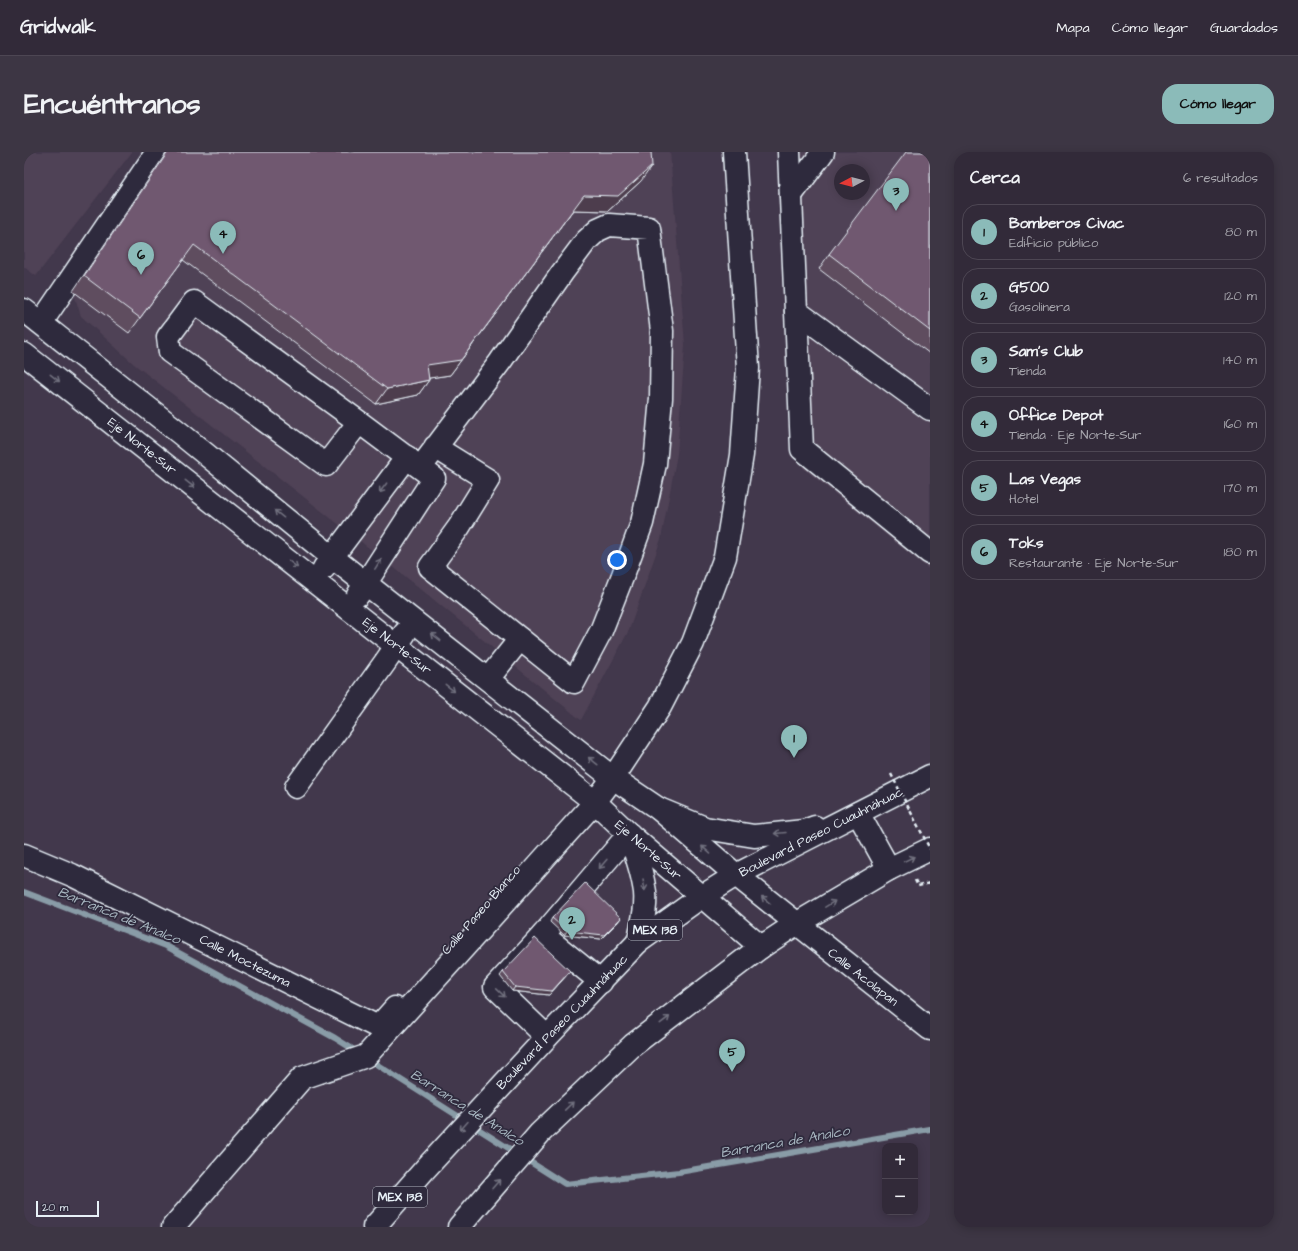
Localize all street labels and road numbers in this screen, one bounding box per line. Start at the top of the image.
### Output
street label: Eje Norte-Sur [104,413,180,479]
street label: Eje Norte-Sur [359,613,435,679]
street label: Boulevard Paseo Cuauhnáhuac [736,783,906,881]
street label: Eje Norte-Sur [611,816,685,884]
street label: Calle Paseo Blanco [437,861,525,959]
road number: MEX 138 [628,920,682,940]
street label: Calle Moctezuma [196,930,294,992]
street label: Calle Acolapan [824,944,902,1011]
street label: Boulevard Paseo Cuauhnáhuac [492,950,632,1094]
road number: MEX 138 [373,1187,427,1207]

